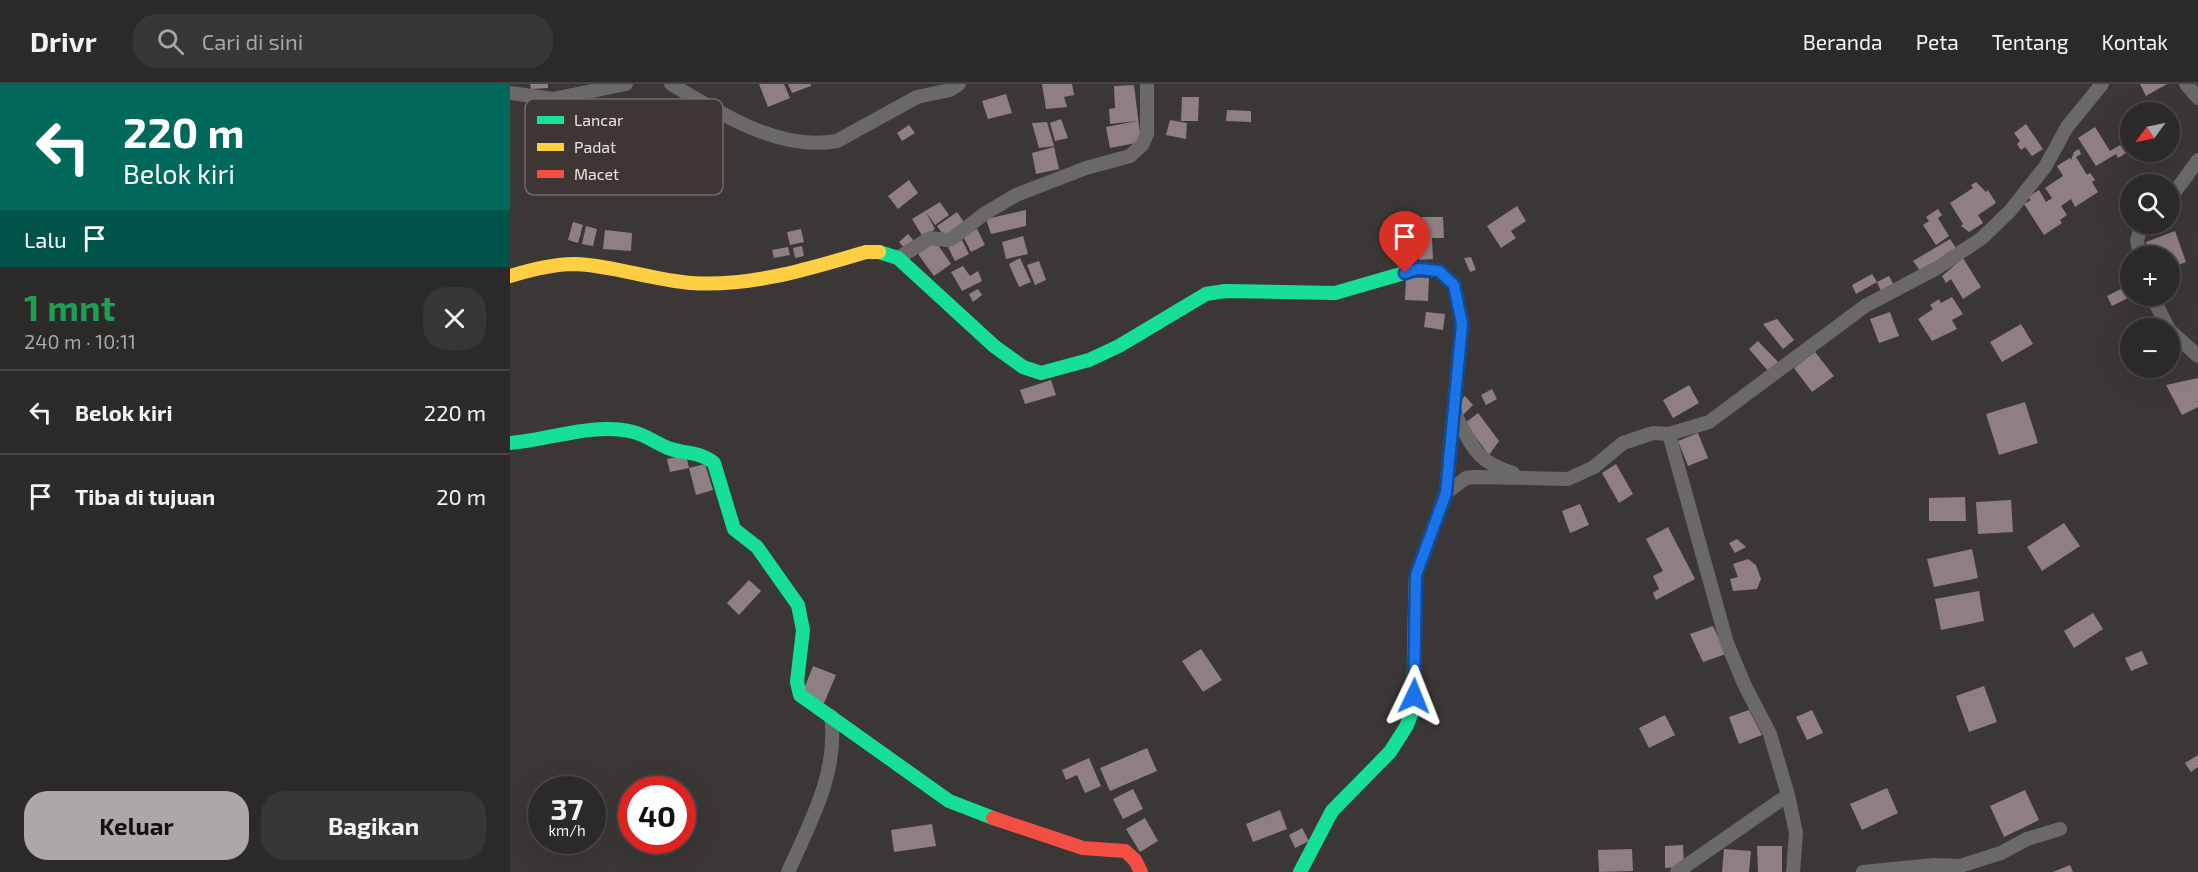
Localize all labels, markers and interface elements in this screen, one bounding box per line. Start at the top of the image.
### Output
search box [133,14,553,68]
text: Drivr [30,24,97,58]
icon: search [154,25,187,58]
text: Cari di sini [202,28,303,54]
text: Beranda [1803,29,1883,54]
text: Peta [1916,29,1959,54]
text: Tentang [1992,29,2069,54]
text: Kontak [2102,29,2168,54]
legend [525,99,723,195]
north arrow [2120,102,2180,162]
map controls [2120,102,2180,378]
text: 220 m [123,106,244,156]
icon: left [24,108,102,186]
text: Lancar [574,110,624,129]
text: Padat [574,137,616,156]
text: Belok kiri [123,157,235,189]
text: Macet [574,164,619,183]
button: search [2120,174,2180,234]
pin [1379,211,1430,273]
icon: arrive [1388,220,1421,253]
icon: arrive [78,222,111,255]
text: Lalu [24,226,66,252]
button: + [2120,246,2180,306]
text: 1 mnt [24,285,115,328]
button: close [423,287,486,350]
button: − [2120,318,2180,378]
text: 240 m · 10:11 [24,329,136,353]
icon: left [24,396,57,429]
text: Belok kiri [75,399,172,425]
text: 220 m [424,399,486,425]
icon: arrive [24,480,57,513]
text: Tiba di tujuan [75,483,215,509]
text: 20 m [436,483,486,509]
position arrow [1382,664,1446,728]
speed limit sign: 40 [618,776,696,854]
text: 37 [551,790,583,826]
button: Keluar [24,791,249,860]
button: Bagikan [261,791,486,860]
text: km/h [548,821,586,839]

